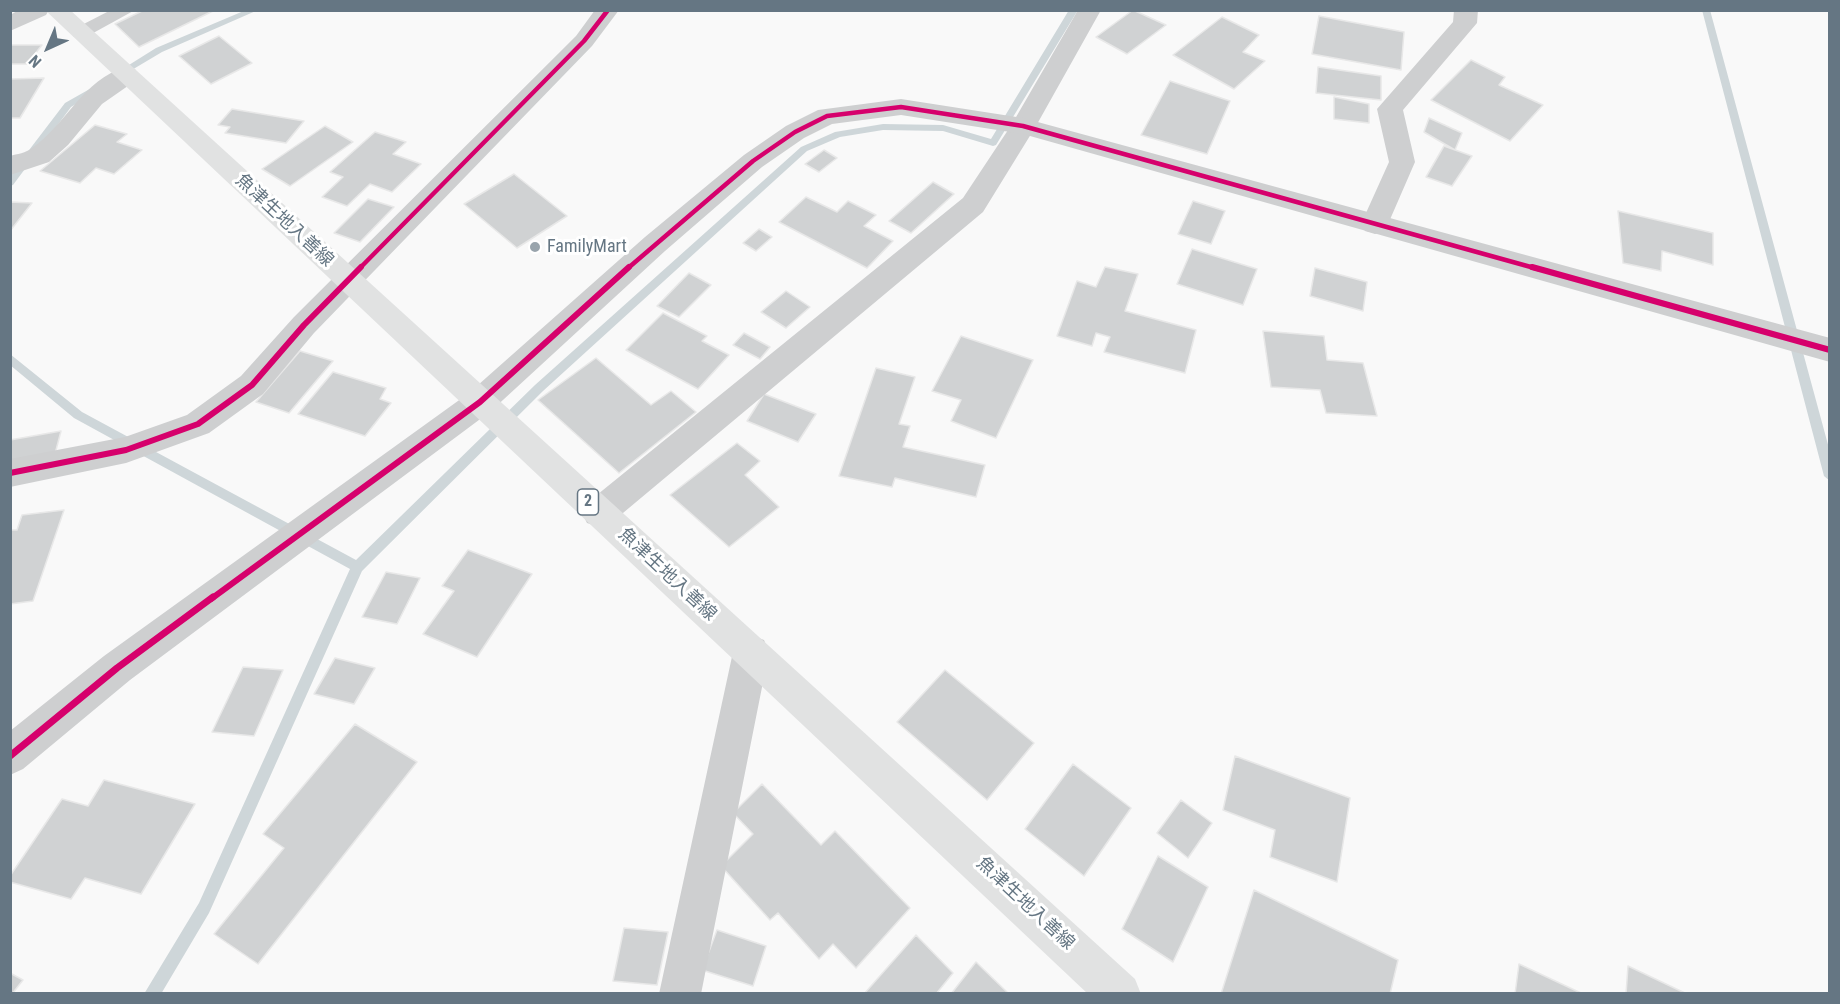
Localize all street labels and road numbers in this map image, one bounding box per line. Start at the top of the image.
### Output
street label: 魚津生地入善線 [231,170,337,272]
road number: 2 [578,489,598,515]
street label: 魚津生地入善線 [614,524,720,626]
street label: 魚津生地入善線 [972,853,1078,955]

